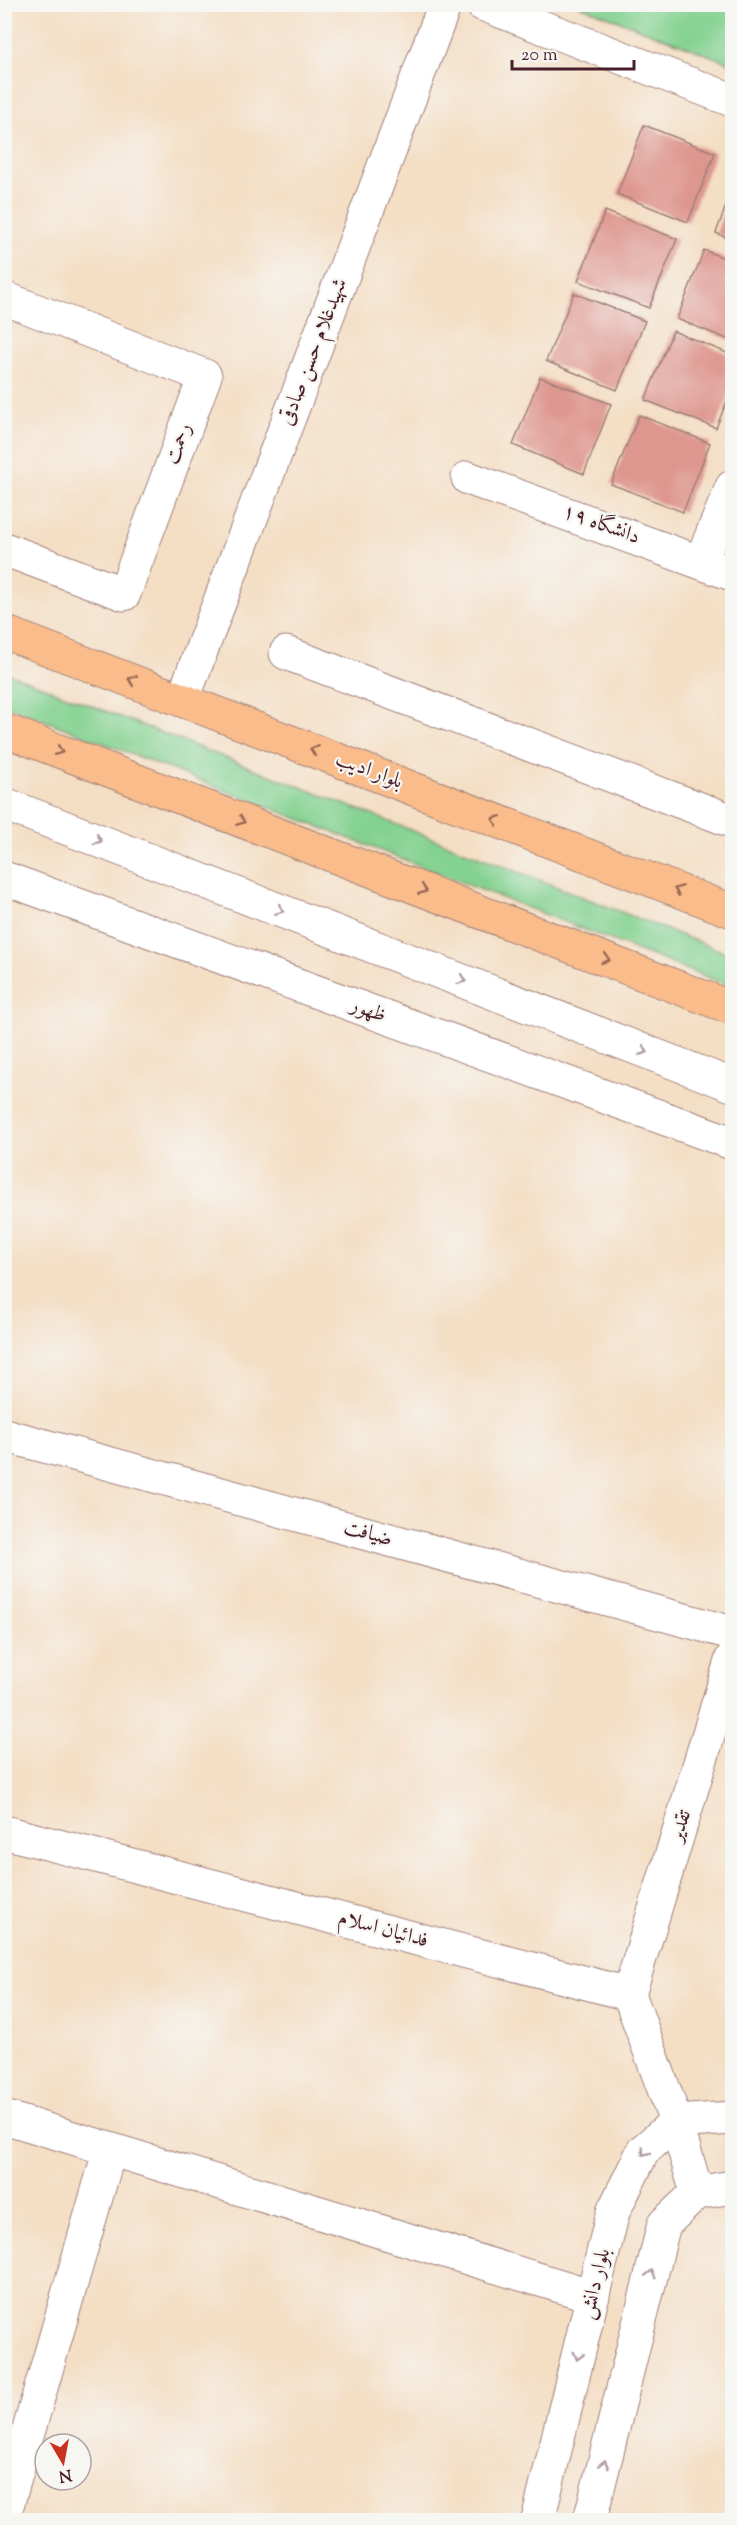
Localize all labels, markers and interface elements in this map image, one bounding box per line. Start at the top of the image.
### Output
scale bar [512,33,634,71]
text: 20 m [521,43,558,69]
street label: شهیدغلام حسن صادقی [272,274,357,430]
street label: رحمت [158,419,200,469]
street label: دانشگاه ۱۹ [558,497,644,553]
one-way arrow [127,674,138,687]
one-way arrow [53,744,64,756]
street label: بلوار ادیب [331,744,407,798]
one-way arrow [309,745,320,757]
one-way arrow [235,813,246,826]
one-way arrow [491,815,502,827]
one-way arrow [92,833,103,845]
one-way arrow [417,883,428,895]
one-way arrow [673,885,684,897]
one-way arrow [274,903,285,916]
one-way arrow [600,952,611,965]
one-way arrow [456,973,467,986]
street label: ظهور [344,990,390,1031]
one-way arrow [638,1043,649,1056]
street label: ضیافت [340,1513,396,1555]
street label: تقدیر [661,1805,700,1848]
street label: فدائیان اسلام [334,1904,431,1957]
one-way arrow [641,2145,652,2156]
street label: بلوار دانش [573,2245,619,2323]
one-way arrow [644,2270,657,2280]
one-way arrow [573,2351,586,2361]
north arrow [33,2432,93,2492]
one-way arrow [597,2459,610,2469]
text: N [57,2462,73,2487]

